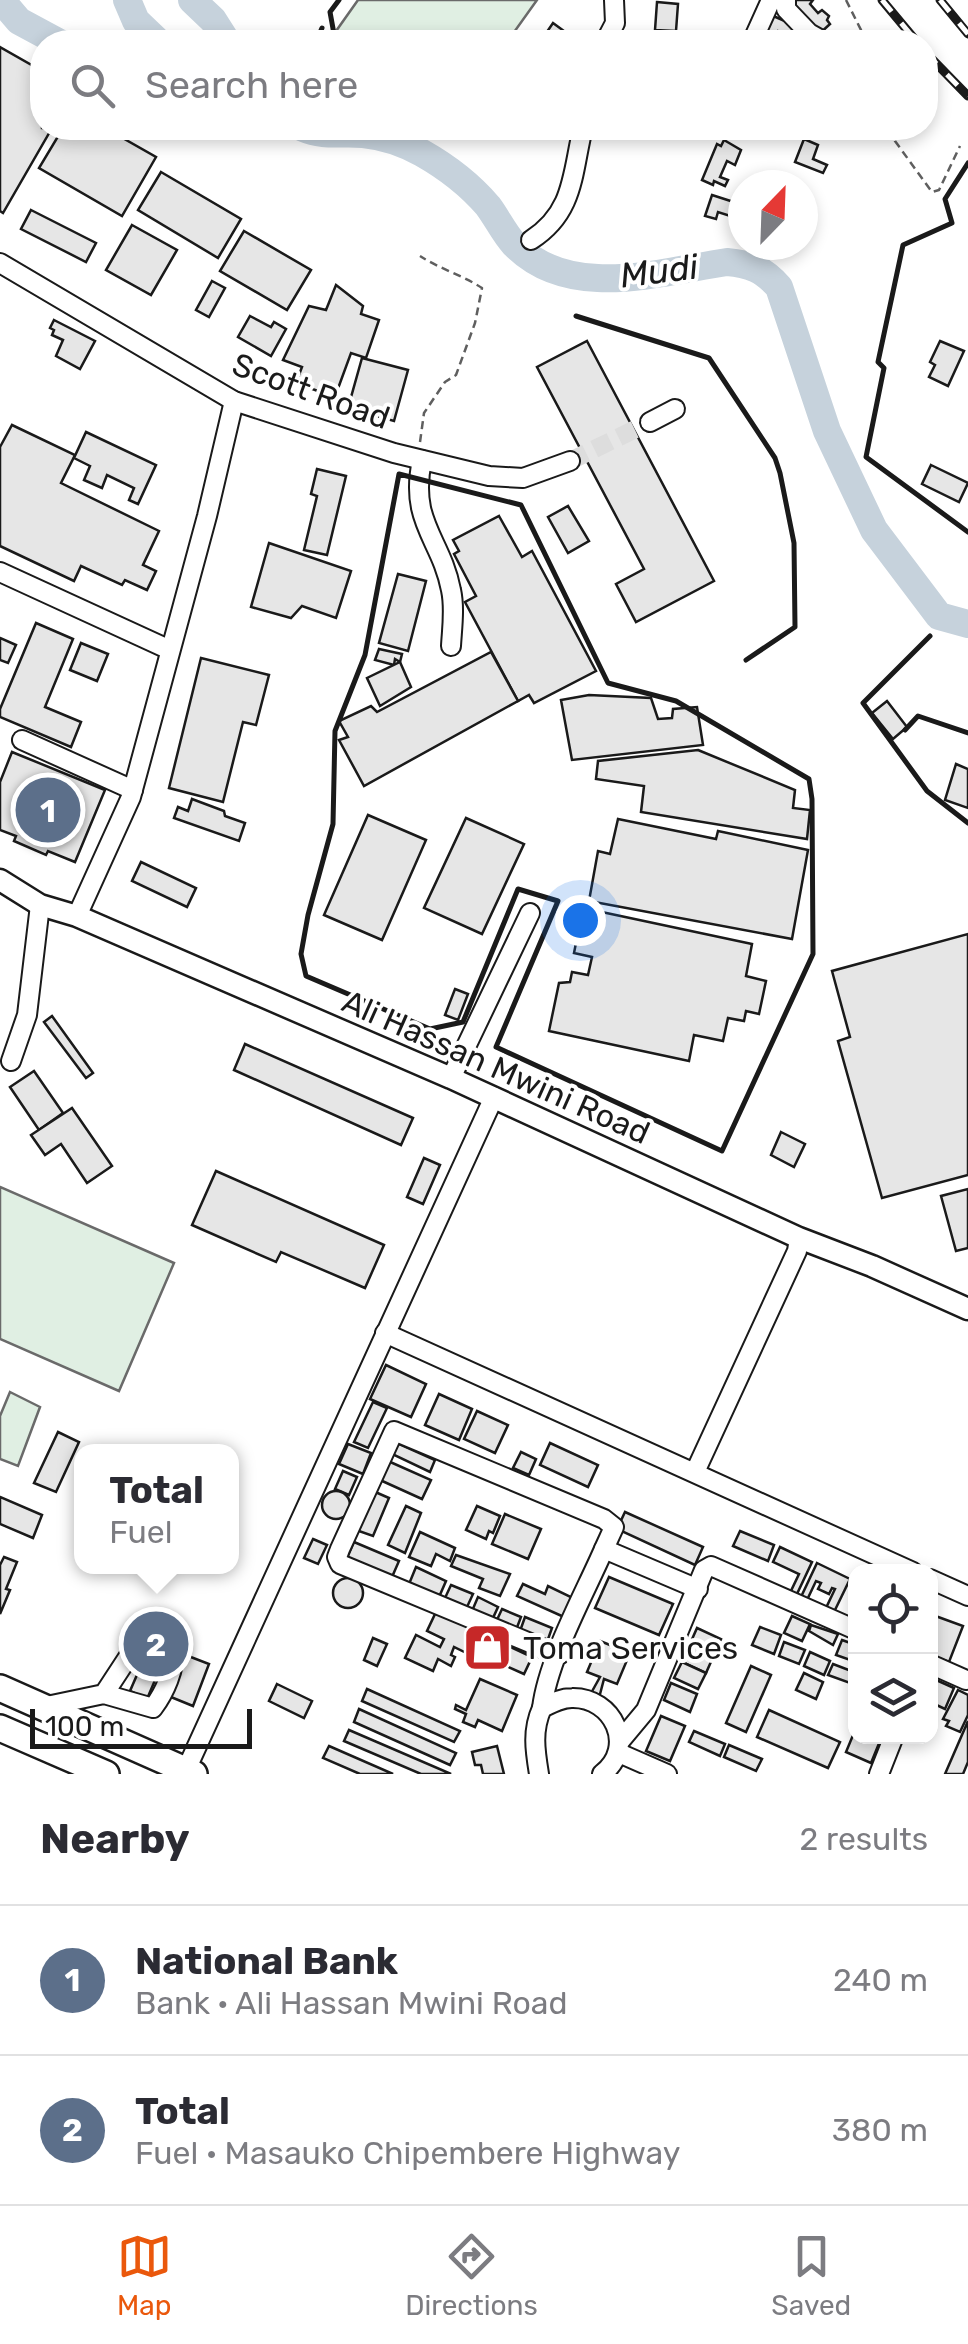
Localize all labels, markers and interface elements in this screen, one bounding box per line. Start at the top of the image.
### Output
search box [30,30,938,140]
icon: search [65,58,120,113]
text: Search here [145,62,358,108]
north arrow [728,170,818,260]
water label: Mudi [618,245,702,297]
street label: Scott Road [227,345,395,437]
pin: 1 [15,772,80,848]
your location [555,895,606,946]
street label: Ali Hassan Mwini Road [336,982,656,1152]
popup [74,1444,239,1574]
text: Total [109,1467,204,1513]
text: Fuel [109,1513,172,1551]
map controls [848,1564,938,1744]
button: locate [848,1564,938,1654]
pin: 2 [124,1606,188,1682]
shop icon: Toma Services [462,1622,514,1674]
place label: Toma Services [523,1629,738,1667]
button: layers [848,1654,938,1744]
scale bar [30,1704,252,1748]
text: 100 m [45,1710,124,1743]
text: Nearby [40,1814,190,1864]
text: 2 results [799,1820,928,1858]
text: National Bank [135,1938,398,1984]
text: 1 [65,1961,80,1999]
text: 240 m [833,1961,928,1999]
text: Bank · Ali Hassan Mwini Road [135,1984,568,2022]
text: Total [135,2088,230,2134]
text: 2 [62,2111,83,2149]
text: 380 m [832,2111,928,2149]
text: Fuel · Masauko Chipembere Highway [135,2134,680,2172]
tab: Map [117,2229,172,2322]
tab: Directions [405,2229,538,2322]
tab: Saved [771,2229,851,2322]

